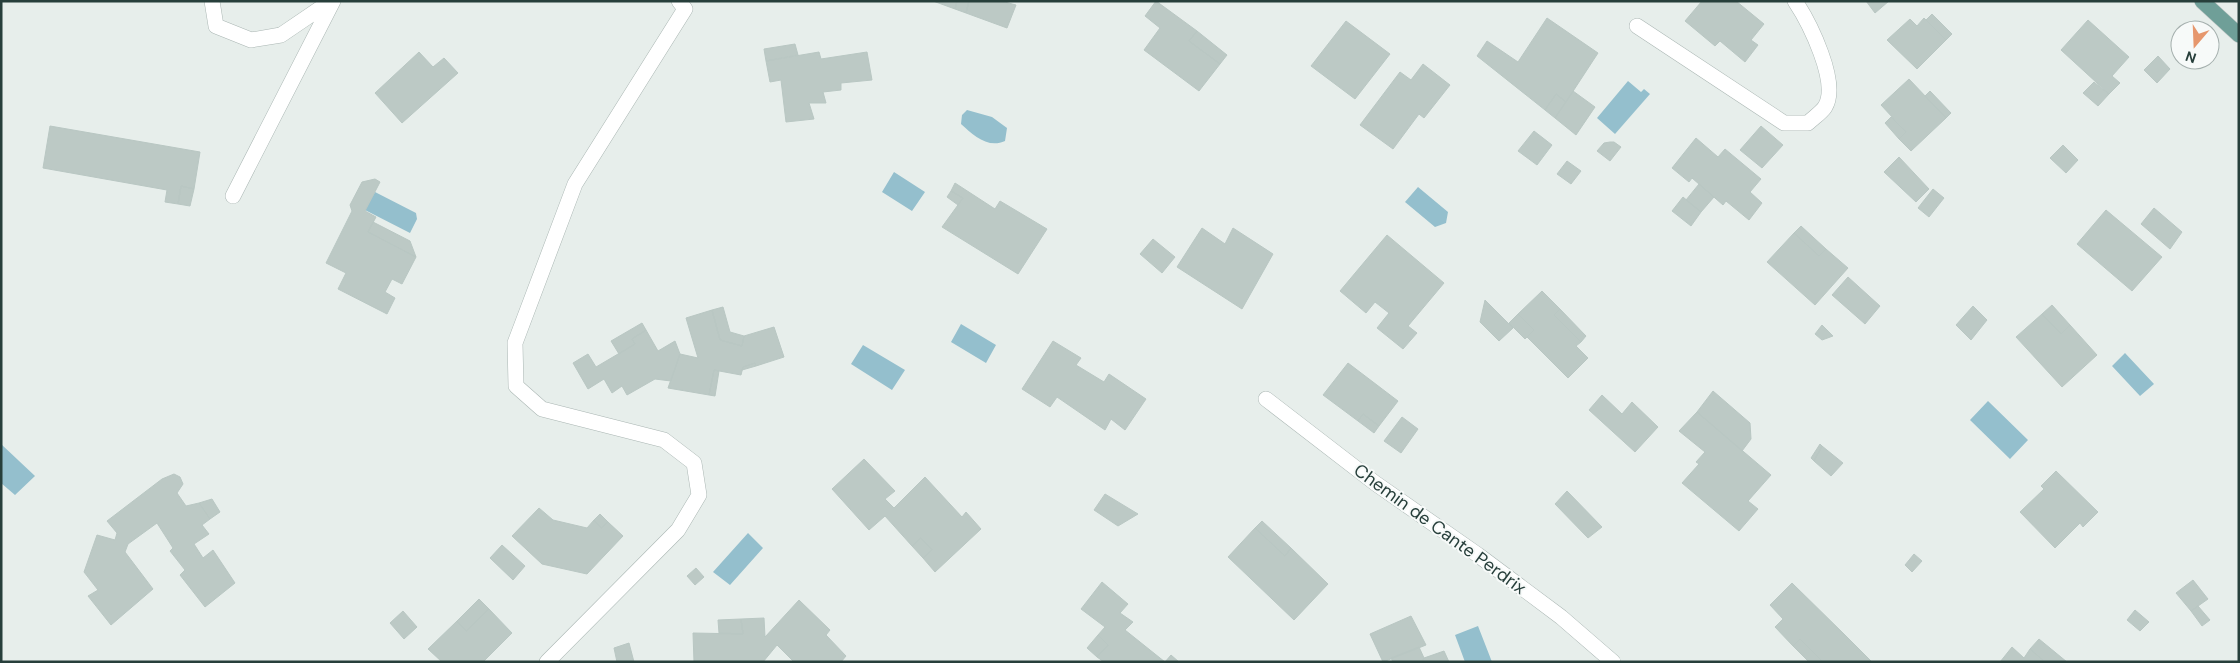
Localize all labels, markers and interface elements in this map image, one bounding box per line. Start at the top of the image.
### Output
north arrow [2170,20,2220,70]
text: N [2183,47,2199,67]
street label: Chemin de Cante Perdrix [1349,458,1531,600]

